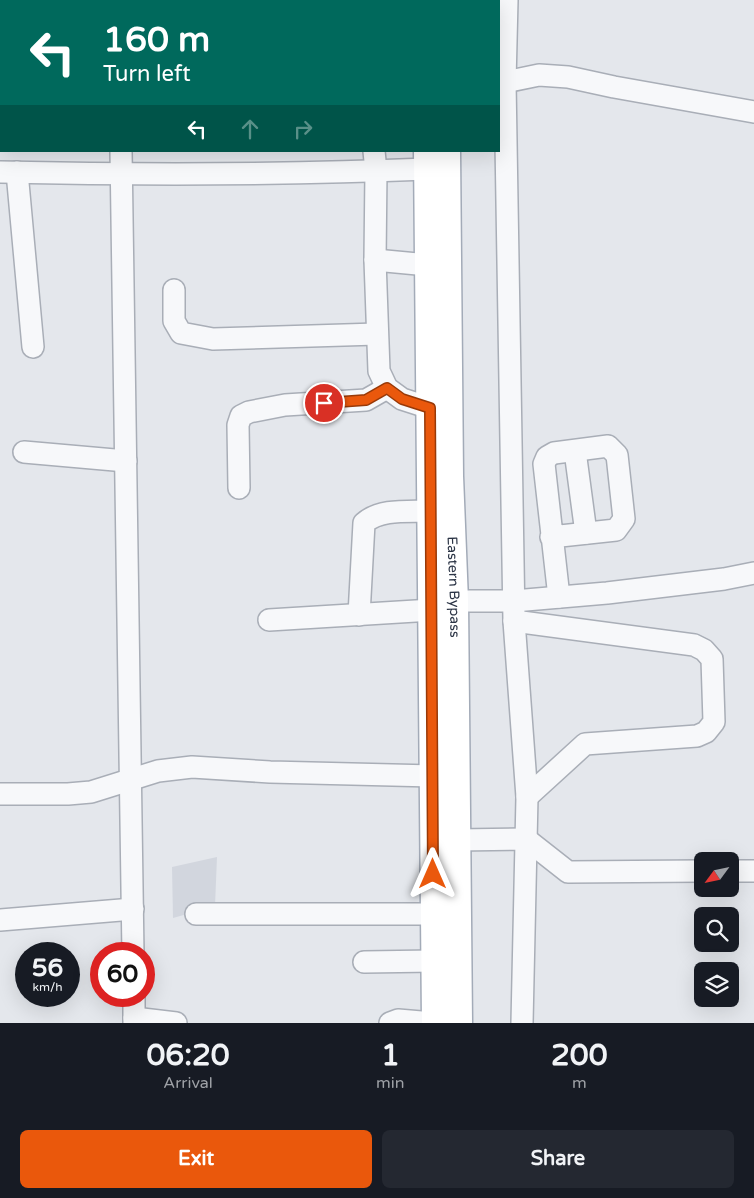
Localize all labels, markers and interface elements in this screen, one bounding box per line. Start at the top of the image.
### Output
text: 160 m [103,19,210,61]
icon: left [20,20,85,85]
text: Turn left [103,61,191,87]
icon: left [183,115,211,143]
icon: ahead [236,115,264,143]
icon: right [289,115,317,143]
pin [303,382,345,424]
icon: arrive [310,389,338,417]
street label: Eastern Bypass [444,536,464,638]
position arrow [406,847,458,899]
north arrow [694,852,739,898]
map controls [694,852,739,1007]
button: search [694,907,739,952]
speed limit sign: 60 [90,942,155,1007]
text: 56 [32,953,63,983]
button: layers [694,962,739,1007]
text: km/h [32,980,63,994]
text: 06:20 [146,1037,230,1074]
text: 1 [381,1037,400,1074]
text: 200 [551,1037,608,1074]
text: Arrival [163,1073,213,1093]
text: min [376,1073,405,1093]
text: m [572,1073,587,1093]
button: Exit [20,1130,372,1188]
button: Share [382,1130,734,1188]

